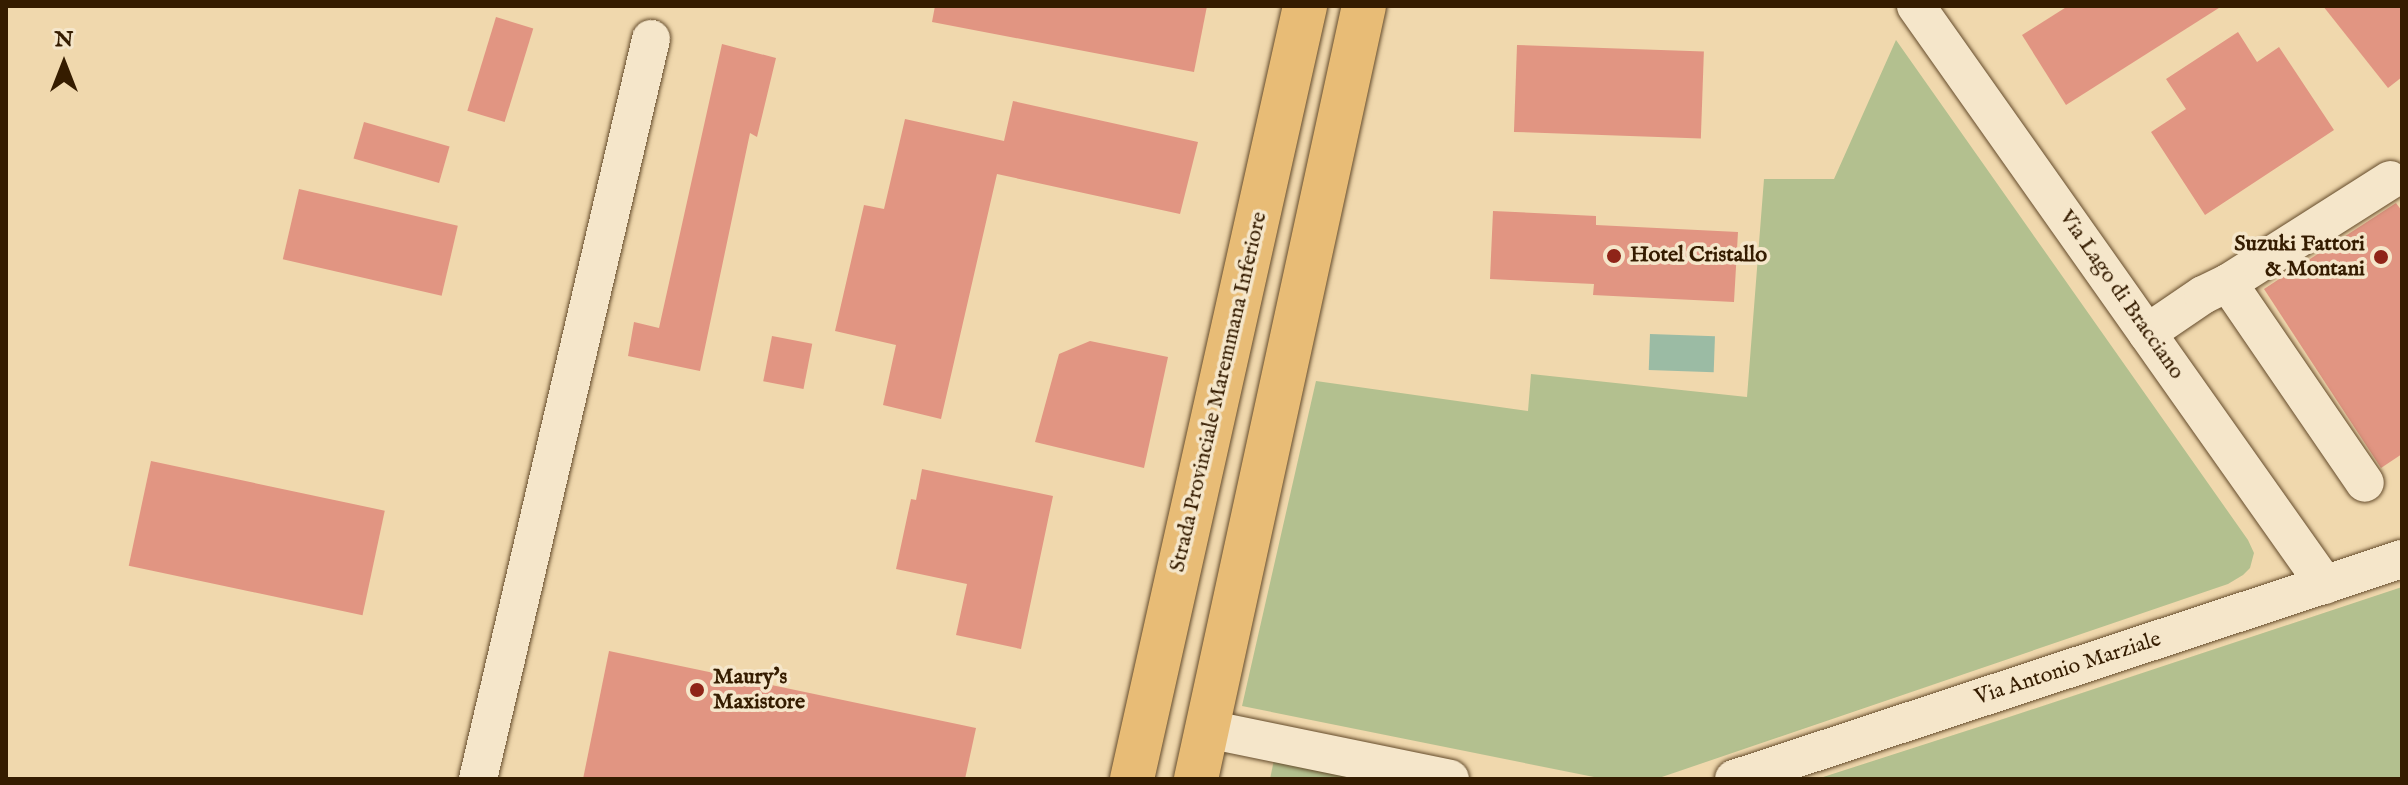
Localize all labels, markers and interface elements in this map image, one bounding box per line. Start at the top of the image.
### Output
north arrow [24,24,104,104]
text: N [54,26,74,54]
street label: Via Lago di Bracciano [2053,205,2189,385]
street label: Strada Provinciale Maremmana Inferiore [1165,209,1273,575]
place label: Suzuki Fattori & Montani [2234,231,2365,282]
place label: Hotel Cristallo [1630,243,1767,269]
marker: Hotel Cristallo [1605,247,1623,265]
marker: Suzuki Fattori & Montani [2372,248,2390,266]
street label: Via Antonio Marziale [1971,626,2165,712]
place label: Maury's Maxistore [713,664,805,716]
marker: Maury's Maxistore [688,681,706,699]

